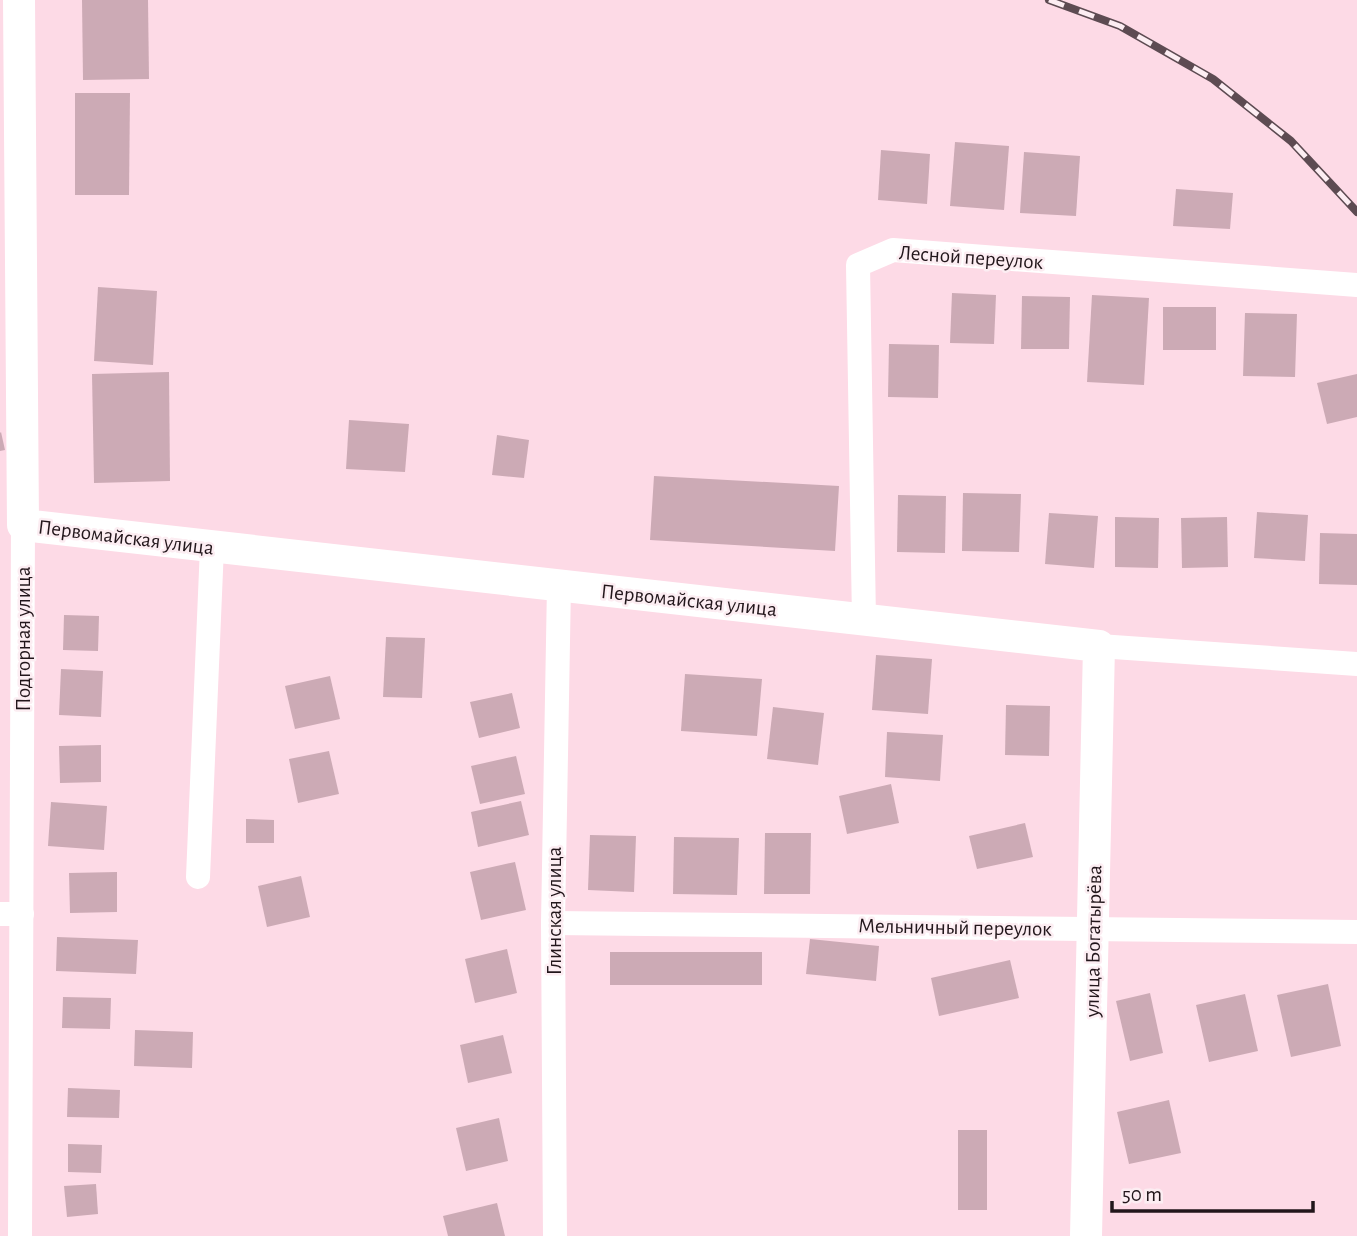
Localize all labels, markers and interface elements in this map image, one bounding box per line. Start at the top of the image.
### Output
street label: Лесной переулок [898,242,1044,273]
street label: Первомайская улица [37,516,215,559]
street label: Подгорная улица [13,566,34,712]
street label: Первомайская улица [600,581,778,620]
street label: Глинская улица [544,846,565,975]
street label: улица Богатырёва [1082,864,1105,1018]
street label: Мельничный переулок [858,915,1052,940]
scale bar [1112,1170,1313,1214]
text: 50 m [1122,1184,1162,1205]

